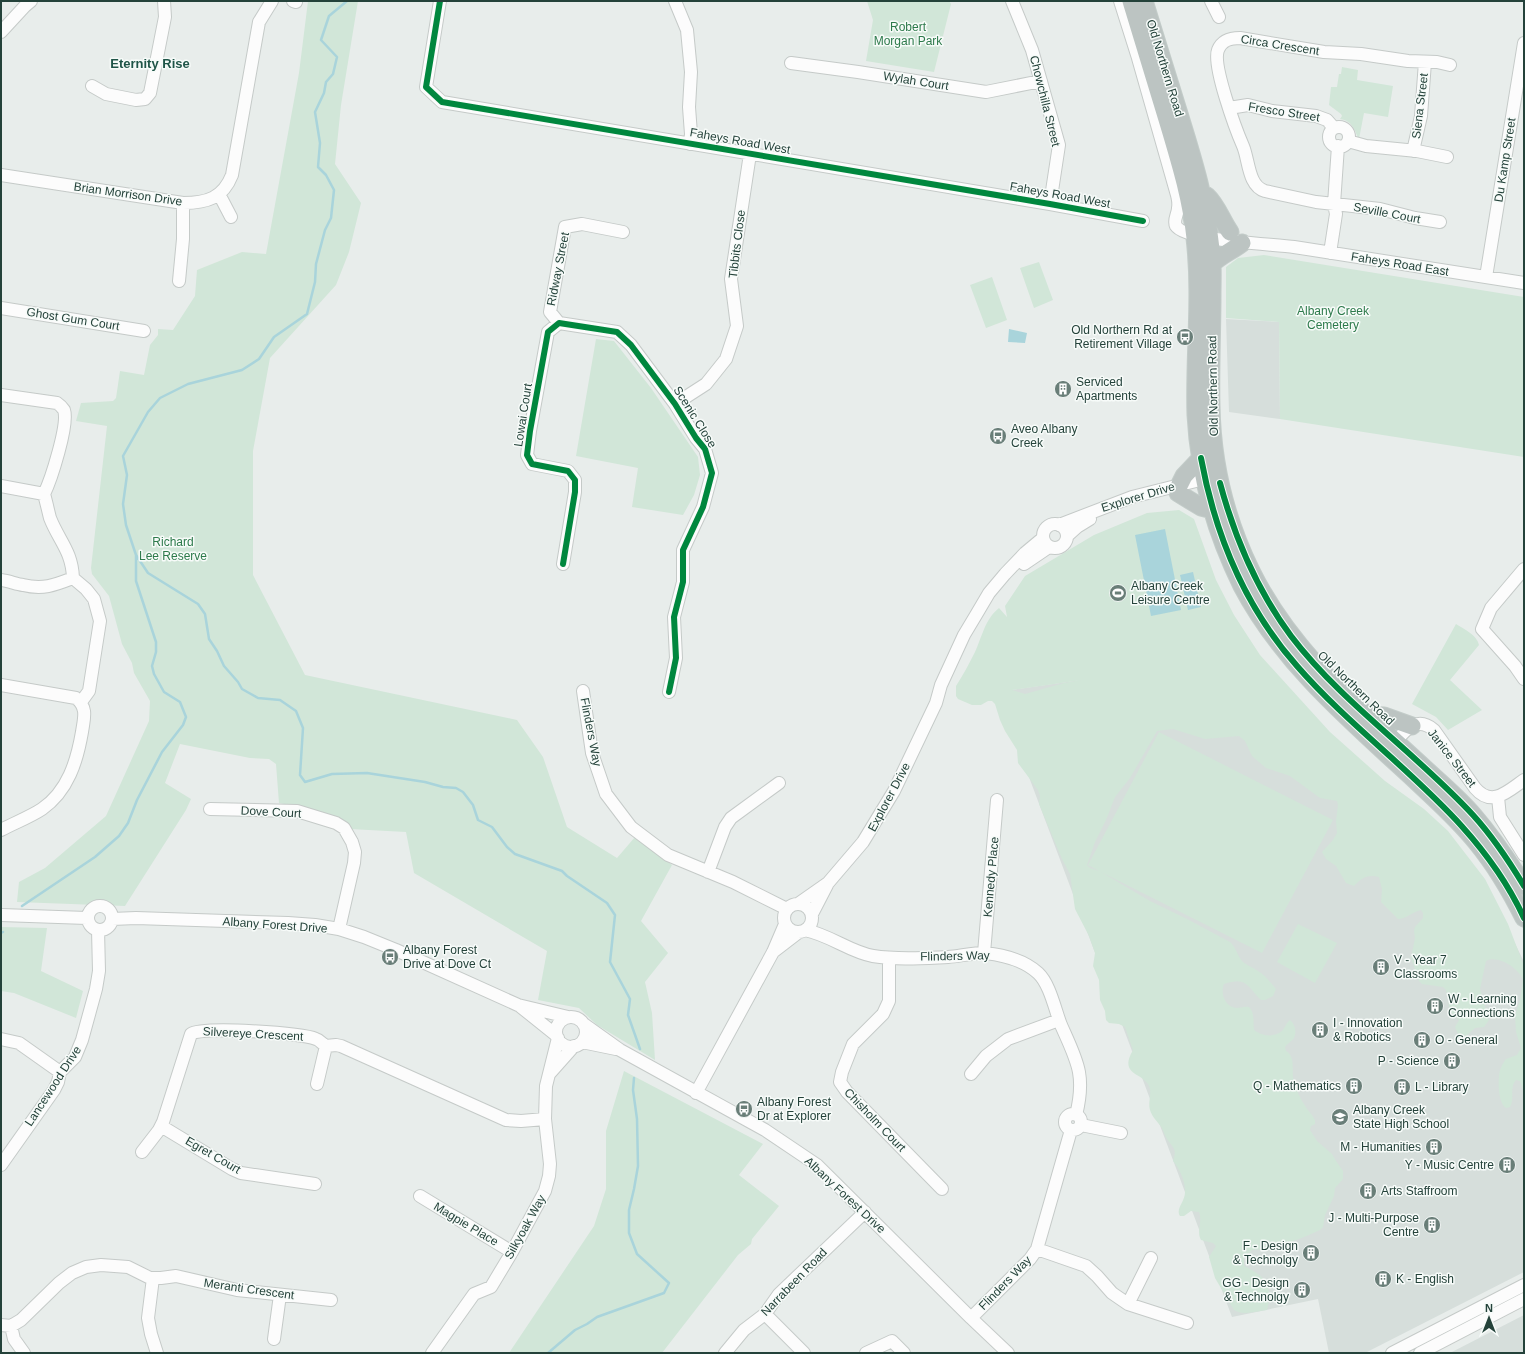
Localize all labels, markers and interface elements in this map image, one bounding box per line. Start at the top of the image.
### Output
street label: Old Northern Road [1144,18,1186,118]
park label: Robert Morgan Park [874,20,943,48]
street label: Circa Crescent [1240,32,1321,58]
street label: Chowchilla Street [1027,54,1063,149]
district label: Eternity Rise [110,56,190,71]
street label: Wylah Court [882,69,950,93]
street label: Siena Street [1409,72,1431,140]
street label: Fresco Street [1247,99,1321,125]
street label: Du Kamp Street [1491,116,1519,203]
street label: Faheys Road West [689,125,792,157]
street label: Brian Morrison Drive [73,179,183,209]
street label: Faheys Road West [1009,179,1112,211]
street label: Seville Court [1352,200,1422,226]
street label: Tibbits Close [726,209,748,279]
street label: Ridway Street [544,230,572,307]
street label: Faheys Road East [1350,249,1451,279]
park label: Albany Creek Cemetery [1297,304,1370,332]
street label: Ghost Gum Court [25,305,121,333]
place label: Old Northern Rd at Retirement Village [1071,323,1173,351]
bus stop icon: Old Northern Rd at Retirement Village [1175,327,1195,347]
street label: Old Northern Road [1205,336,1221,436]
place label: Serviced Apartments [1076,375,1137,403]
building icon: Serviced Apartments [1053,379,1073,399]
street label: Lowai Court [511,382,535,448]
street label: Scenic Close [671,384,720,451]
place label: Aveo Albany Creek [1011,422,1078,450]
bus stop icon: Aveo Albany Creek [988,426,1008,446]
street label: Explorer Drive [1100,479,1177,515]
park label: Richard Lee Reserve [139,535,207,563]
place label: Albany Creek Leisure Centre [1131,579,1210,607]
sports icon: Albany Creek Leisure Centre [1108,583,1128,603]
street label: Old Northern Road [1315,648,1397,728]
street label: Flinders Way [577,697,605,767]
street label: Janice Street [1425,726,1479,790]
street label: Explorer Drive [865,760,913,834]
street label: Dove Court [240,803,302,821]
street label: Kennedy Place [981,836,1002,918]
street label: Albany Forest Drive [222,914,328,936]
place label: Albany Forest Drive at Dove Ct [403,943,492,971]
bus stop icon: Albany Forest Drive at Dove Ct [380,947,400,967]
street label: Flinders Way [920,948,990,964]
place label: V - Year 7 Classrooms [1394,953,1457,981]
building icon: V - Year 7 Classrooms [1371,957,1391,977]
place label: W - Learning Connections [1448,992,1517,1020]
building icon: W - Learning Connections [1425,996,1445,1016]
place label: I - Innovation & Robotics [1333,1016,1402,1044]
building icon: I - Innovation & Robotics [1310,1020,1330,1040]
street label: Silvereye Crescent [202,1024,304,1044]
building icon: O - General [1412,1030,1432,1050]
place label: O - General [1435,1033,1498,1047]
street label: Lancewood Drive [22,1043,84,1129]
building icon: P - Science [1442,1051,1462,1071]
place label: P - Science [1378,1054,1439,1068]
building icon: Q - Mathematics [1344,1076,1364,1096]
building icon: L - Library [1392,1077,1412,1097]
place label: Q - Mathematics [1253,1079,1341,1093]
place label: L - Library [1415,1080,1469,1094]
street label: Chisholm Court [841,1085,909,1155]
place label: Albany Forest Dr at Explorer [757,1095,832,1123]
bus stop icon: Albany Forest Dr at Explorer [734,1099,754,1119]
place label: Albany Creek State High School [1353,1103,1449,1131]
school or university icon: Albany Creek State High School [1330,1107,1350,1127]
street label: Egret Court [183,1134,244,1177]
building icon: M - Humanities [1424,1137,1444,1157]
place label: M - Humanities [1340,1140,1421,1154]
street label: Albany Forest Drive [802,1154,889,1236]
building icon: Y - Music Centre [1497,1155,1517,1175]
place label: Y - Music Centre [1405,1158,1494,1172]
building icon: Arts Staffroom [1358,1181,1378,1201]
place label: Arts Staffroom [1381,1184,1457,1198]
street label: Silkyoak Way [502,1192,548,1262]
street label: Magpie Place [431,1199,501,1249]
place label: J - Multi-Purpose Centre [1328,1211,1419,1239]
building icon: J - Multi-Purpose Centre [1422,1215,1442,1235]
place label: F - Design & Technolgy [1233,1239,1298,1267]
building icon: F - Design & Technolgy [1301,1243,1321,1263]
street label: Narrabeen Road [758,1245,830,1319]
street label: Flinders Way [976,1253,1034,1313]
building icon: K - English [1373,1269,1393,1289]
place label: K - English [1396,1272,1454,1286]
street label: Meranti Crescent [203,1276,296,1302]
place label: GG - Design & Technolgy [1222,1276,1289,1304]
building icon: GG - Design & Technolgy [1292,1280,1312,1300]
north arrow [1469,1298,1509,1338]
text: N [1485,1302,1493,1314]

